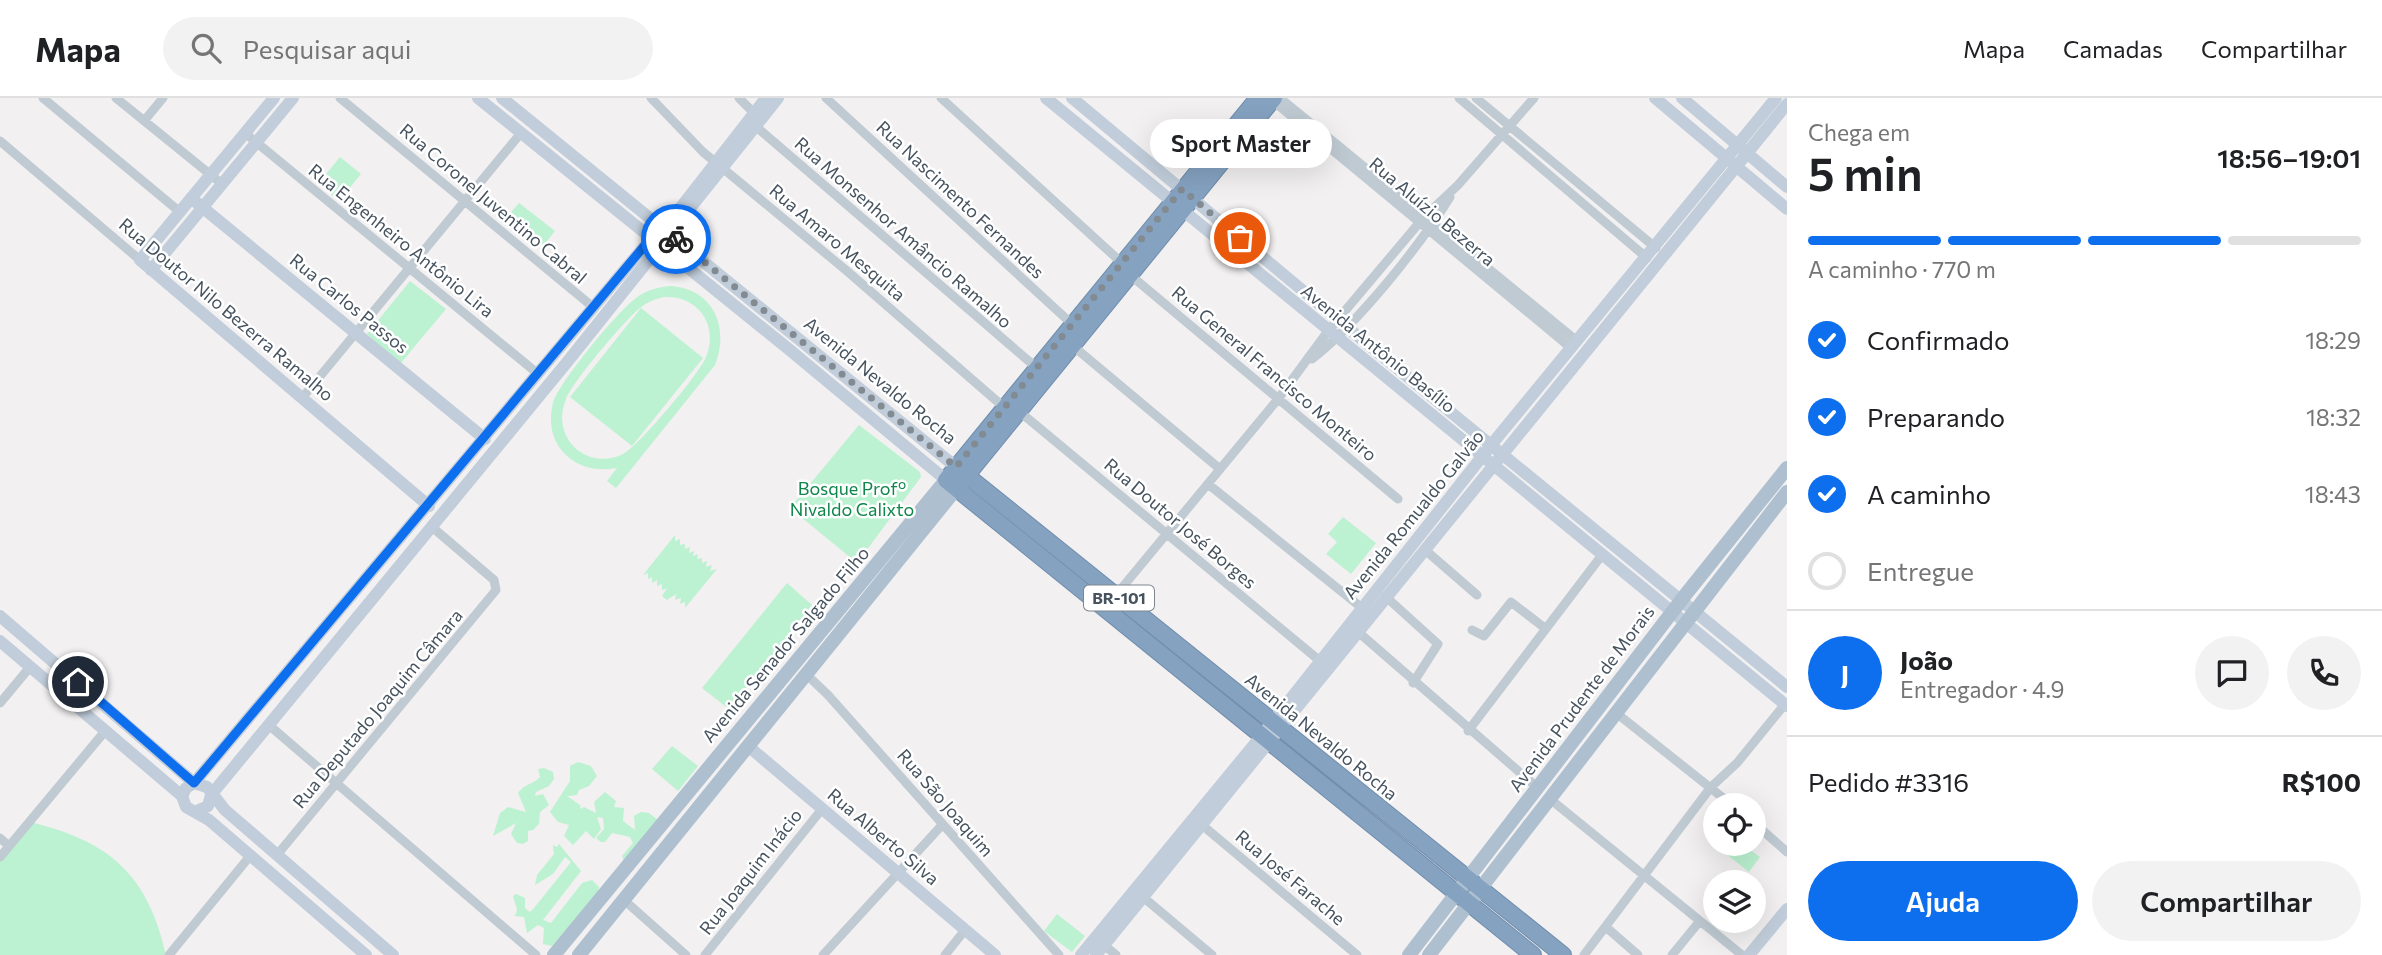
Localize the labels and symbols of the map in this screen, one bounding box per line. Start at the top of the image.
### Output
street label: Rua Nascimento Fernandes [872,116,1049,283]
street label: Rua Coronel Juventino Cabral [396,119,592,288]
callout: Sport Master [1149,119,1331,168]
street label: Rua Monsenhor Amâncio Ramalho [791,132,1017,333]
street label: Rua Aluízio Bezerra [1365,152,1500,270]
street label: Rua Engenheiro Antônio Lira [305,159,499,322]
street label: Rua Amaro Mesquita [765,179,910,305]
courier [641,204,711,274]
pin [1210,208,1270,268]
street label: Rua Doutor Nilo Bezerra Ramalho [115,213,338,406]
street label: Rua Carlos Passos [286,249,413,358]
street label: Avenida Antônio Basílio [1297,279,1460,417]
street label: Rua General Francisco Monteiro [1168,281,1382,465]
street label: Avenida Nevaldo Rocha [800,312,961,448]
street label: Avenida Romualdo Galvão [1338,425,1488,603]
street label: Rua Doutor José Borges [1100,453,1261,593]
park label: Bosque Profº Nivaldo Calixto [790,477,914,520]
street label: Avenida Senador Salgado Filho [697,542,874,747]
road number: BR-101 [1084,586,1154,610]
street label: Avenida Prudente de Morais [1504,601,1659,796]
street label: Rua Deputado Joaquim Câmara [288,605,467,812]
pin [48,652,108,712]
street label: Avenida Nevaldo Rocha [1241,668,1402,804]
street label: Rua São Joaquim [893,744,998,861]
street label: Rua Alberto Silva [823,783,944,889]
street label: Rua Joaquim Inácio [694,804,806,939]
street label: Rua José Farache [1231,825,1350,929]

